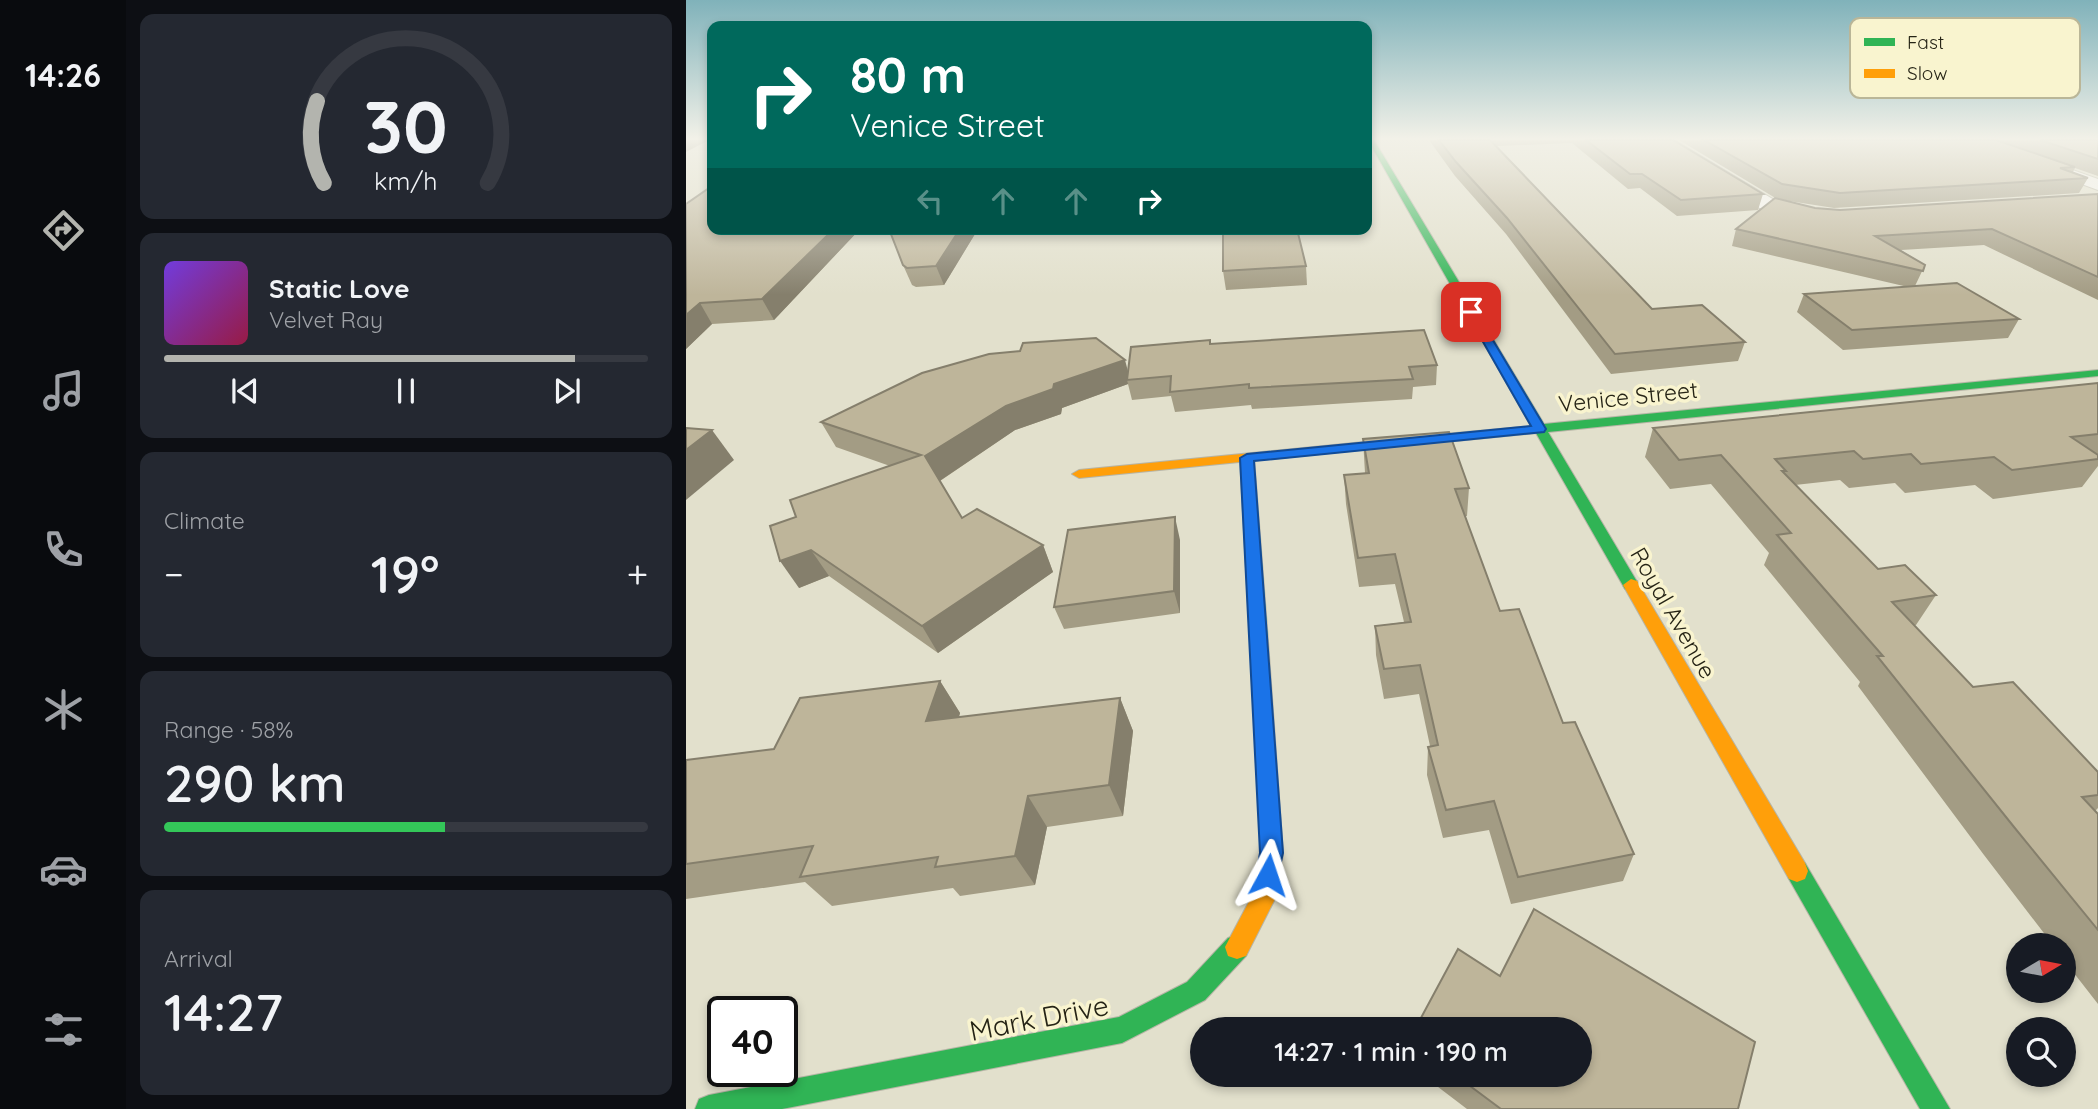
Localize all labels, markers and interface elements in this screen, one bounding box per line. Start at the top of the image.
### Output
legend [1850,18,2080,98]
text: Fast [1907,30,1944,54]
text: 80 m [850,44,966,105]
icon: right [735,49,826,140]
text: 14:26 [25,55,101,95]
text: Slow [1907,61,1948,85]
text: 30 [364,80,448,171]
text: Venice Street [850,105,1045,145]
text: km/h [374,164,438,195]
icon: left [911,182,949,220]
icon: ahead [984,182,1022,220]
icon: ahead [1057,182,1095,220]
icon: right [1130,182,1168,220]
icon: directions [39,206,88,255]
text: Static Love [269,272,410,305]
pin [1441,282,1501,342]
icon: arrive [1452,293,1490,331]
text: Velvet Ray [269,305,383,334]
icon: music [39,366,88,415]
icon: previous [226,372,264,410]
icon: pause [387,372,425,410]
icon: next [548,372,586,410]
street label: Venice Street [1557,375,1699,418]
text: Climate [164,506,245,535]
icon: phone [39,525,88,574]
text: 19° [371,541,440,606]
street label: Royal Avenue [1624,542,1723,683]
text: − [164,550,184,598]
text: + [627,550,648,598]
icon: climate [39,685,88,734]
text: Range · 58% [164,715,293,744]
text: 290 km [164,750,346,815]
position arrow [1231,838,1305,912]
icon: car [39,845,88,894]
north arrow [2006,933,2076,1003]
map controls [2006,933,2076,1087]
text: Arrival [164,944,233,973]
text: 14:27 [164,979,283,1044]
street label: Mark Drive [966,987,1111,1048]
speed limit sign: 40 [707,996,798,1087]
icon: filters [39,1005,88,1054]
button: search [2006,1017,2076,1087]
text: 14:27 · 1 min · 190 m [1274,1035,1508,1068]

